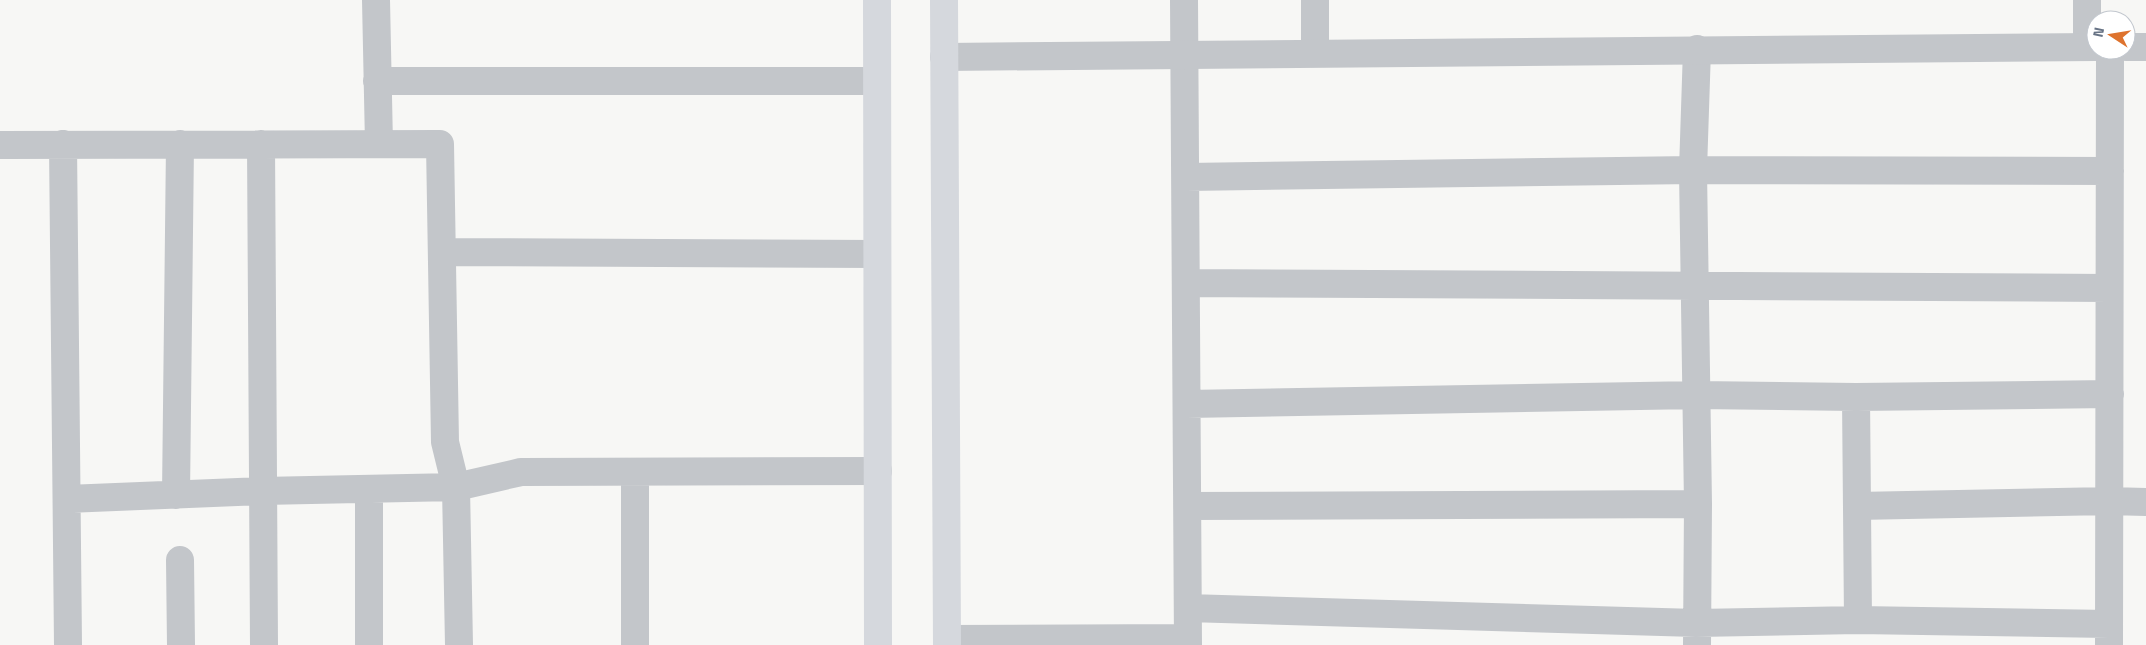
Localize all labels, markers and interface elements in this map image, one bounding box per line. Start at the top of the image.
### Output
north arrow [2086,10,2136,60]
text: N [2087,25,2109,39]

